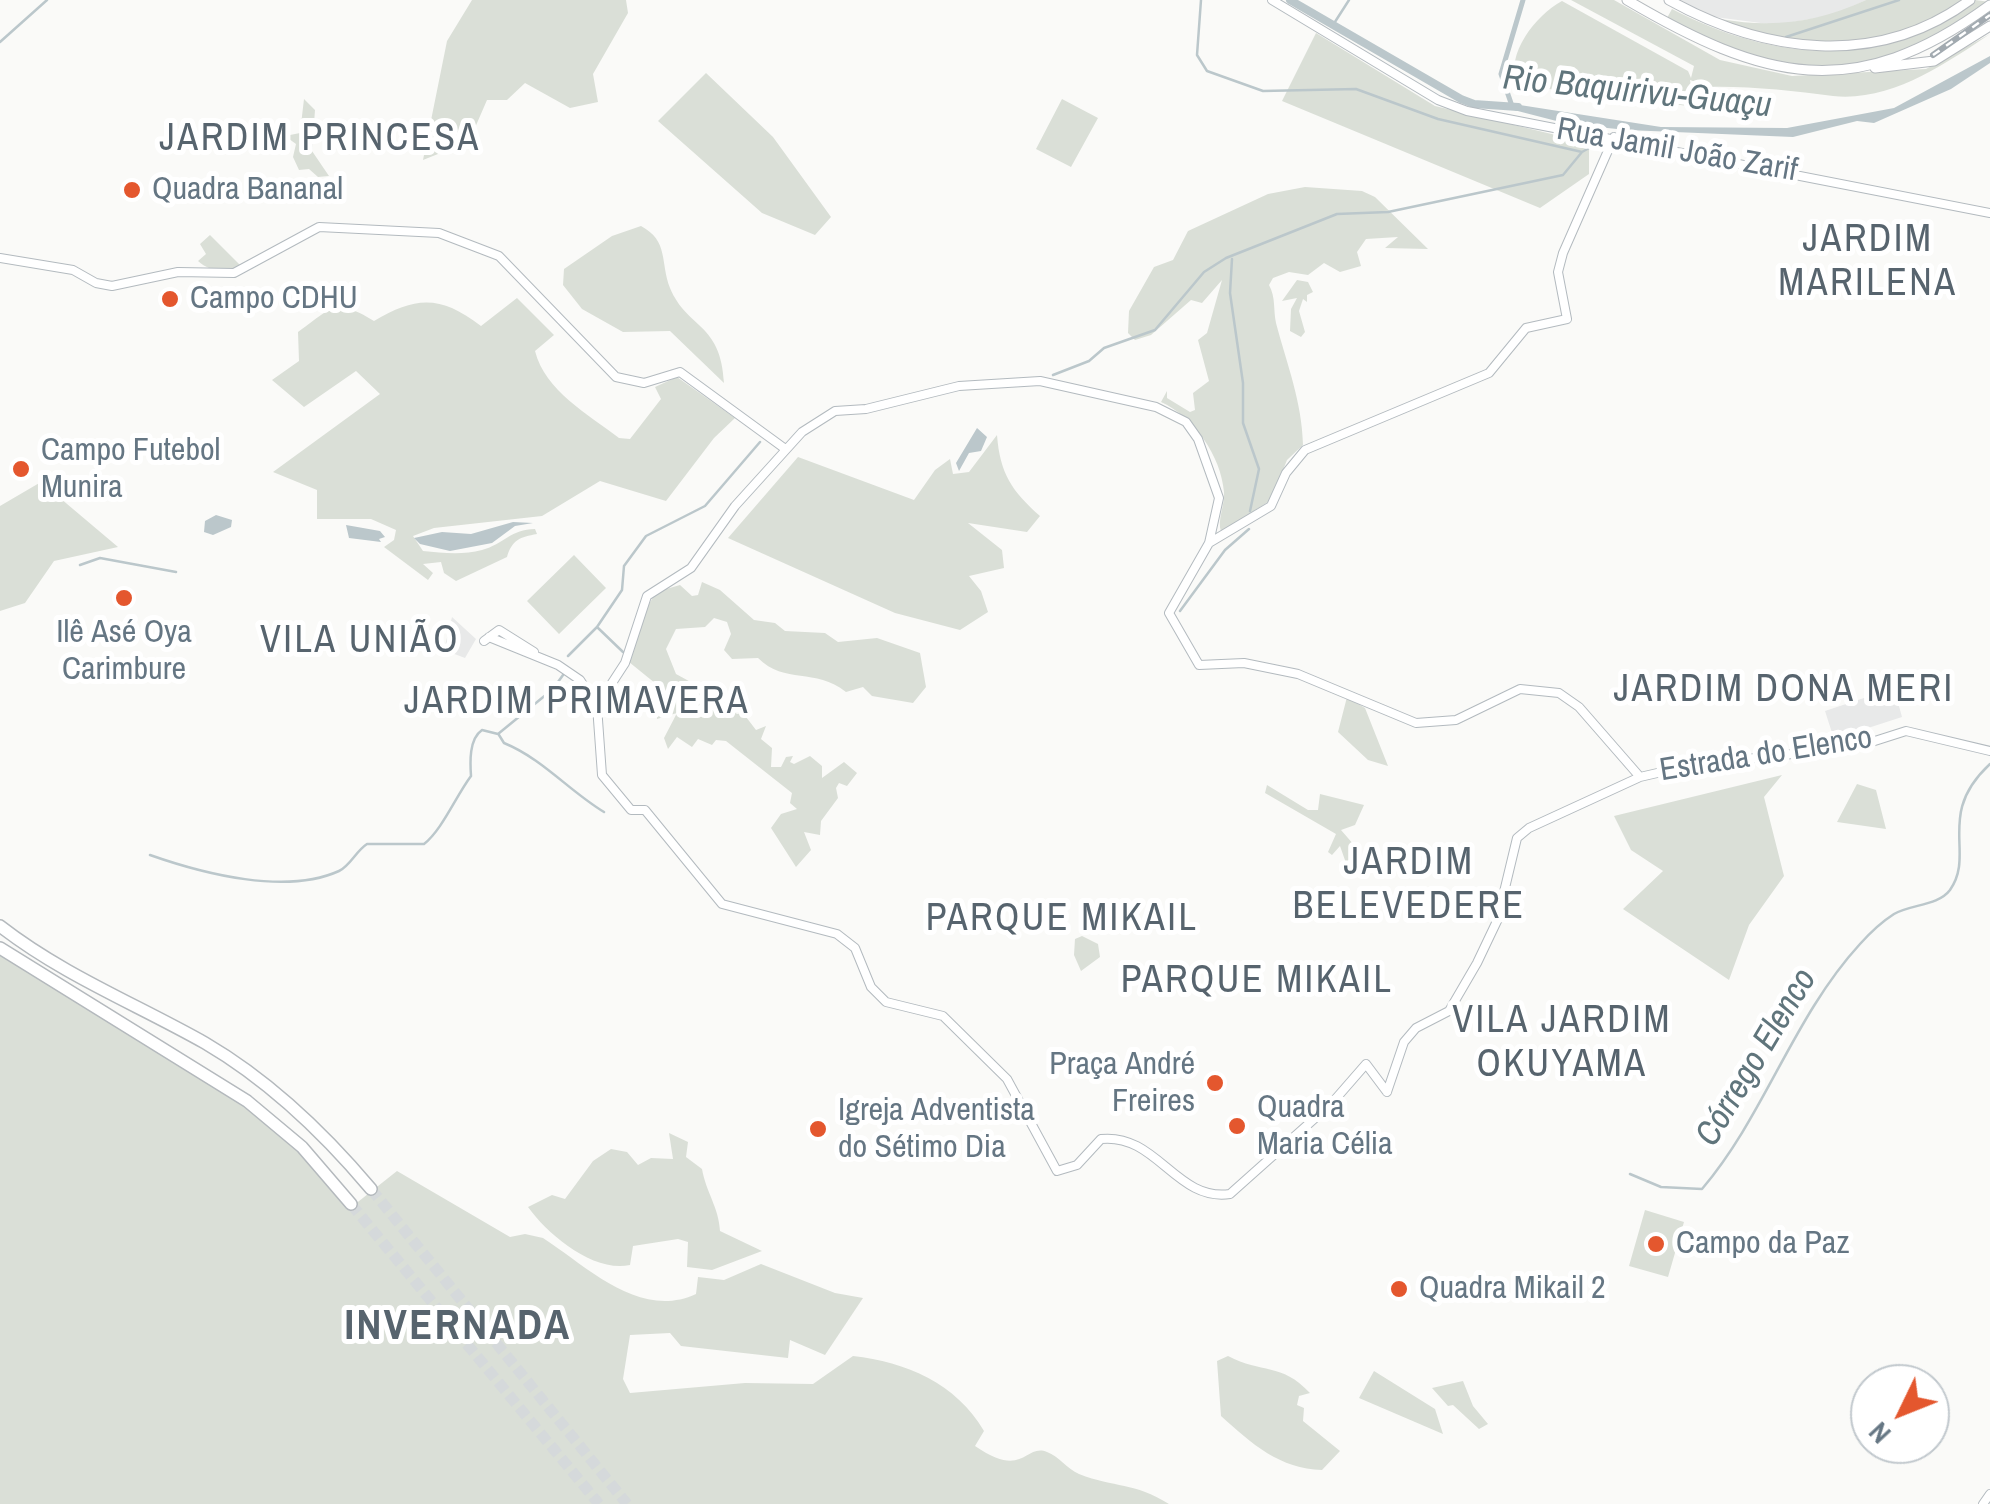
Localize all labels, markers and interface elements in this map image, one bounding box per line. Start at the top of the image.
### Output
water label: Rio Baquirivu-Guaçu [1501,58,1773,128]
street label: Rua Jamil João Zarif [1554,111,1800,191]
district label: JARDIM PRINCESA [159,117,481,163]
place label: Quadra Bananal [152,171,343,209]
marker: Quadra Bananal [121,179,143,201]
district label: JARDIM MARILENA [1778,218,1958,308]
place label: Campo CDHU [190,280,358,318]
marker: Campo CDHU [159,288,181,310]
place label: Campo Futebol Munira [41,432,220,507]
marker: Campo Futebol Munira [10,458,32,480]
marker: Ilê Asé Oya Carimbure [113,587,135,609]
place label: Ilê Asé Oya Carimbure [56,614,192,689]
district label: VILA UNIÃO [260,619,460,665]
district label: JARDIM DONA MERI [1613,668,1955,714]
district label: JARDIM PRIMAVERA [404,680,750,726]
street label: Estrada do Elenco [1657,719,1875,791]
district label: JARDIM BELEVEDERE [1293,841,1525,931]
district label: PARQUE MIKAIL [926,897,1198,943]
district label: PARQUE MIKAIL [1121,959,1393,1005]
water label: Córrego Elenco [1688,962,1826,1154]
district label: VILA JARDIM OKUYAMA [1452,999,1672,1088]
place label: Praça André Freires [1049,1046,1195,1121]
marker: Praça André Freires [1204,1072,1226,1094]
place label: Quadra Maria Célia [1257,1089,1393,1164]
place label: Igreja Adventista do Sétimo Dia [838,1092,1035,1167]
marker: Quadra Maria Célia [1226,1115,1248,1137]
marker: Igreja Adventista do Sétimo Dia [807,1118,829,1140]
place label: Campo da Paz [1676,1225,1850,1263]
marker: Campo da Paz [1645,1233,1667,1255]
place label: Quadra Mikail 2 [1419,1270,1606,1308]
marker: Quadra Mikail 2 [1388,1278,1410,1300]
district label: INVERNADA [344,1303,572,1353]
north arrow [1850,1364,1950,1464]
text: N [1860,1414,1899,1452]

